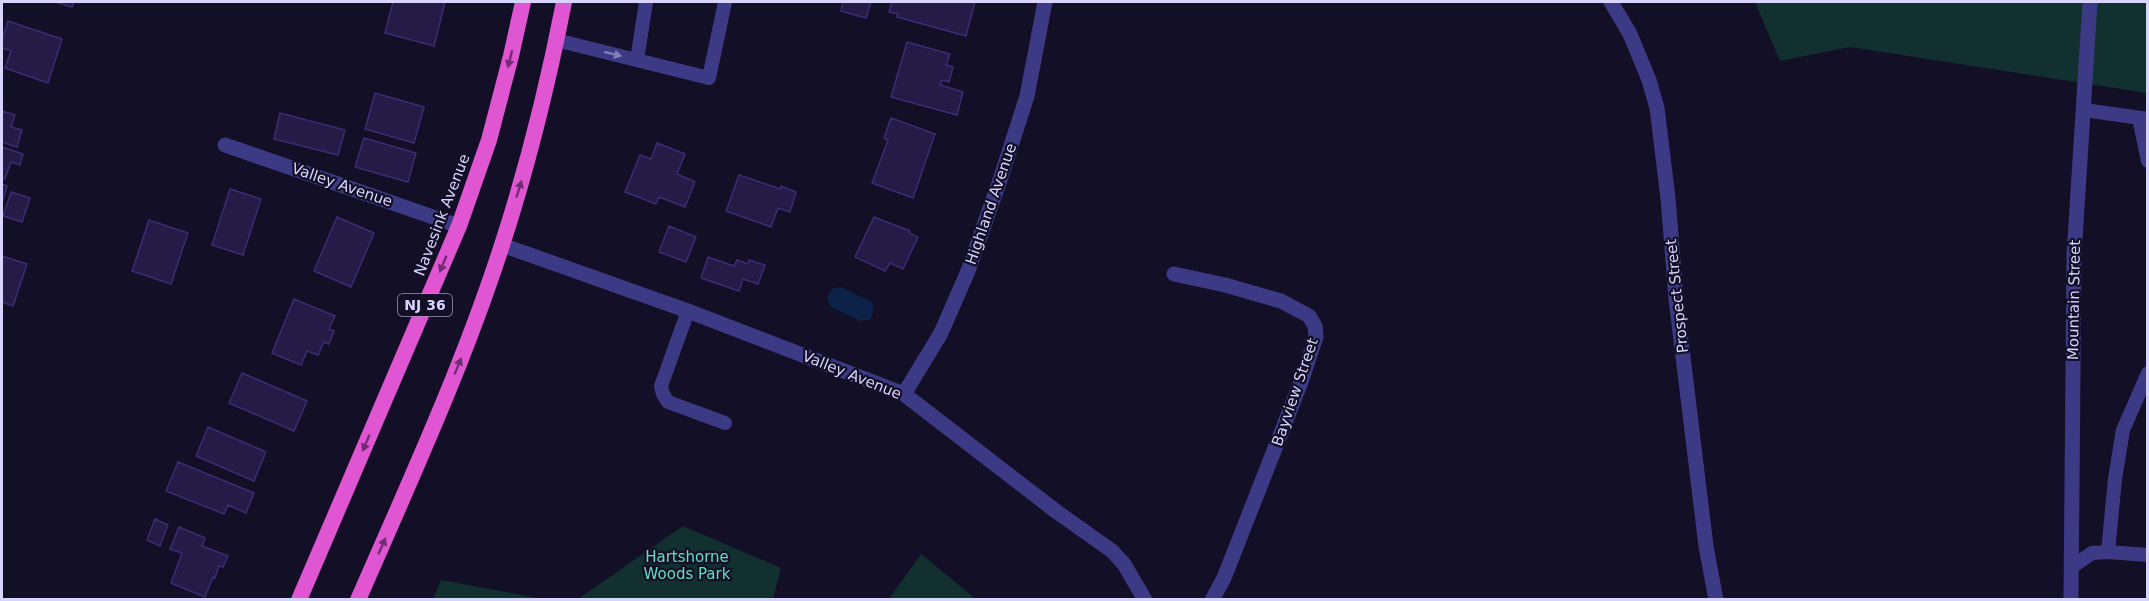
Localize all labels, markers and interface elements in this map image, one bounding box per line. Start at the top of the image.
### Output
one-way arrow [505,50,515,68]
one-way arrow [604,50,622,60]
street label: Highland Avenue [962,141,1020,267]
street label: Navesink Avenue [410,151,474,279]
street label: Valley Avenue [289,159,395,211]
one-way arrow [515,180,524,198]
street label: Prospect Street [1662,238,1692,354]
street label: Mountain Street [2064,240,2084,360]
one-way arrow [438,255,448,273]
road number: NJ 36 [398,294,452,316]
street label: Bayview Street [1268,335,1322,448]
street label: Valley Avenue [800,347,904,403]
one-way arrow [453,357,463,375]
one-way arrow [361,434,371,452]
one-way arrow [378,537,387,555]
park label: Hartshorne Woods Park [644,548,731,583]

